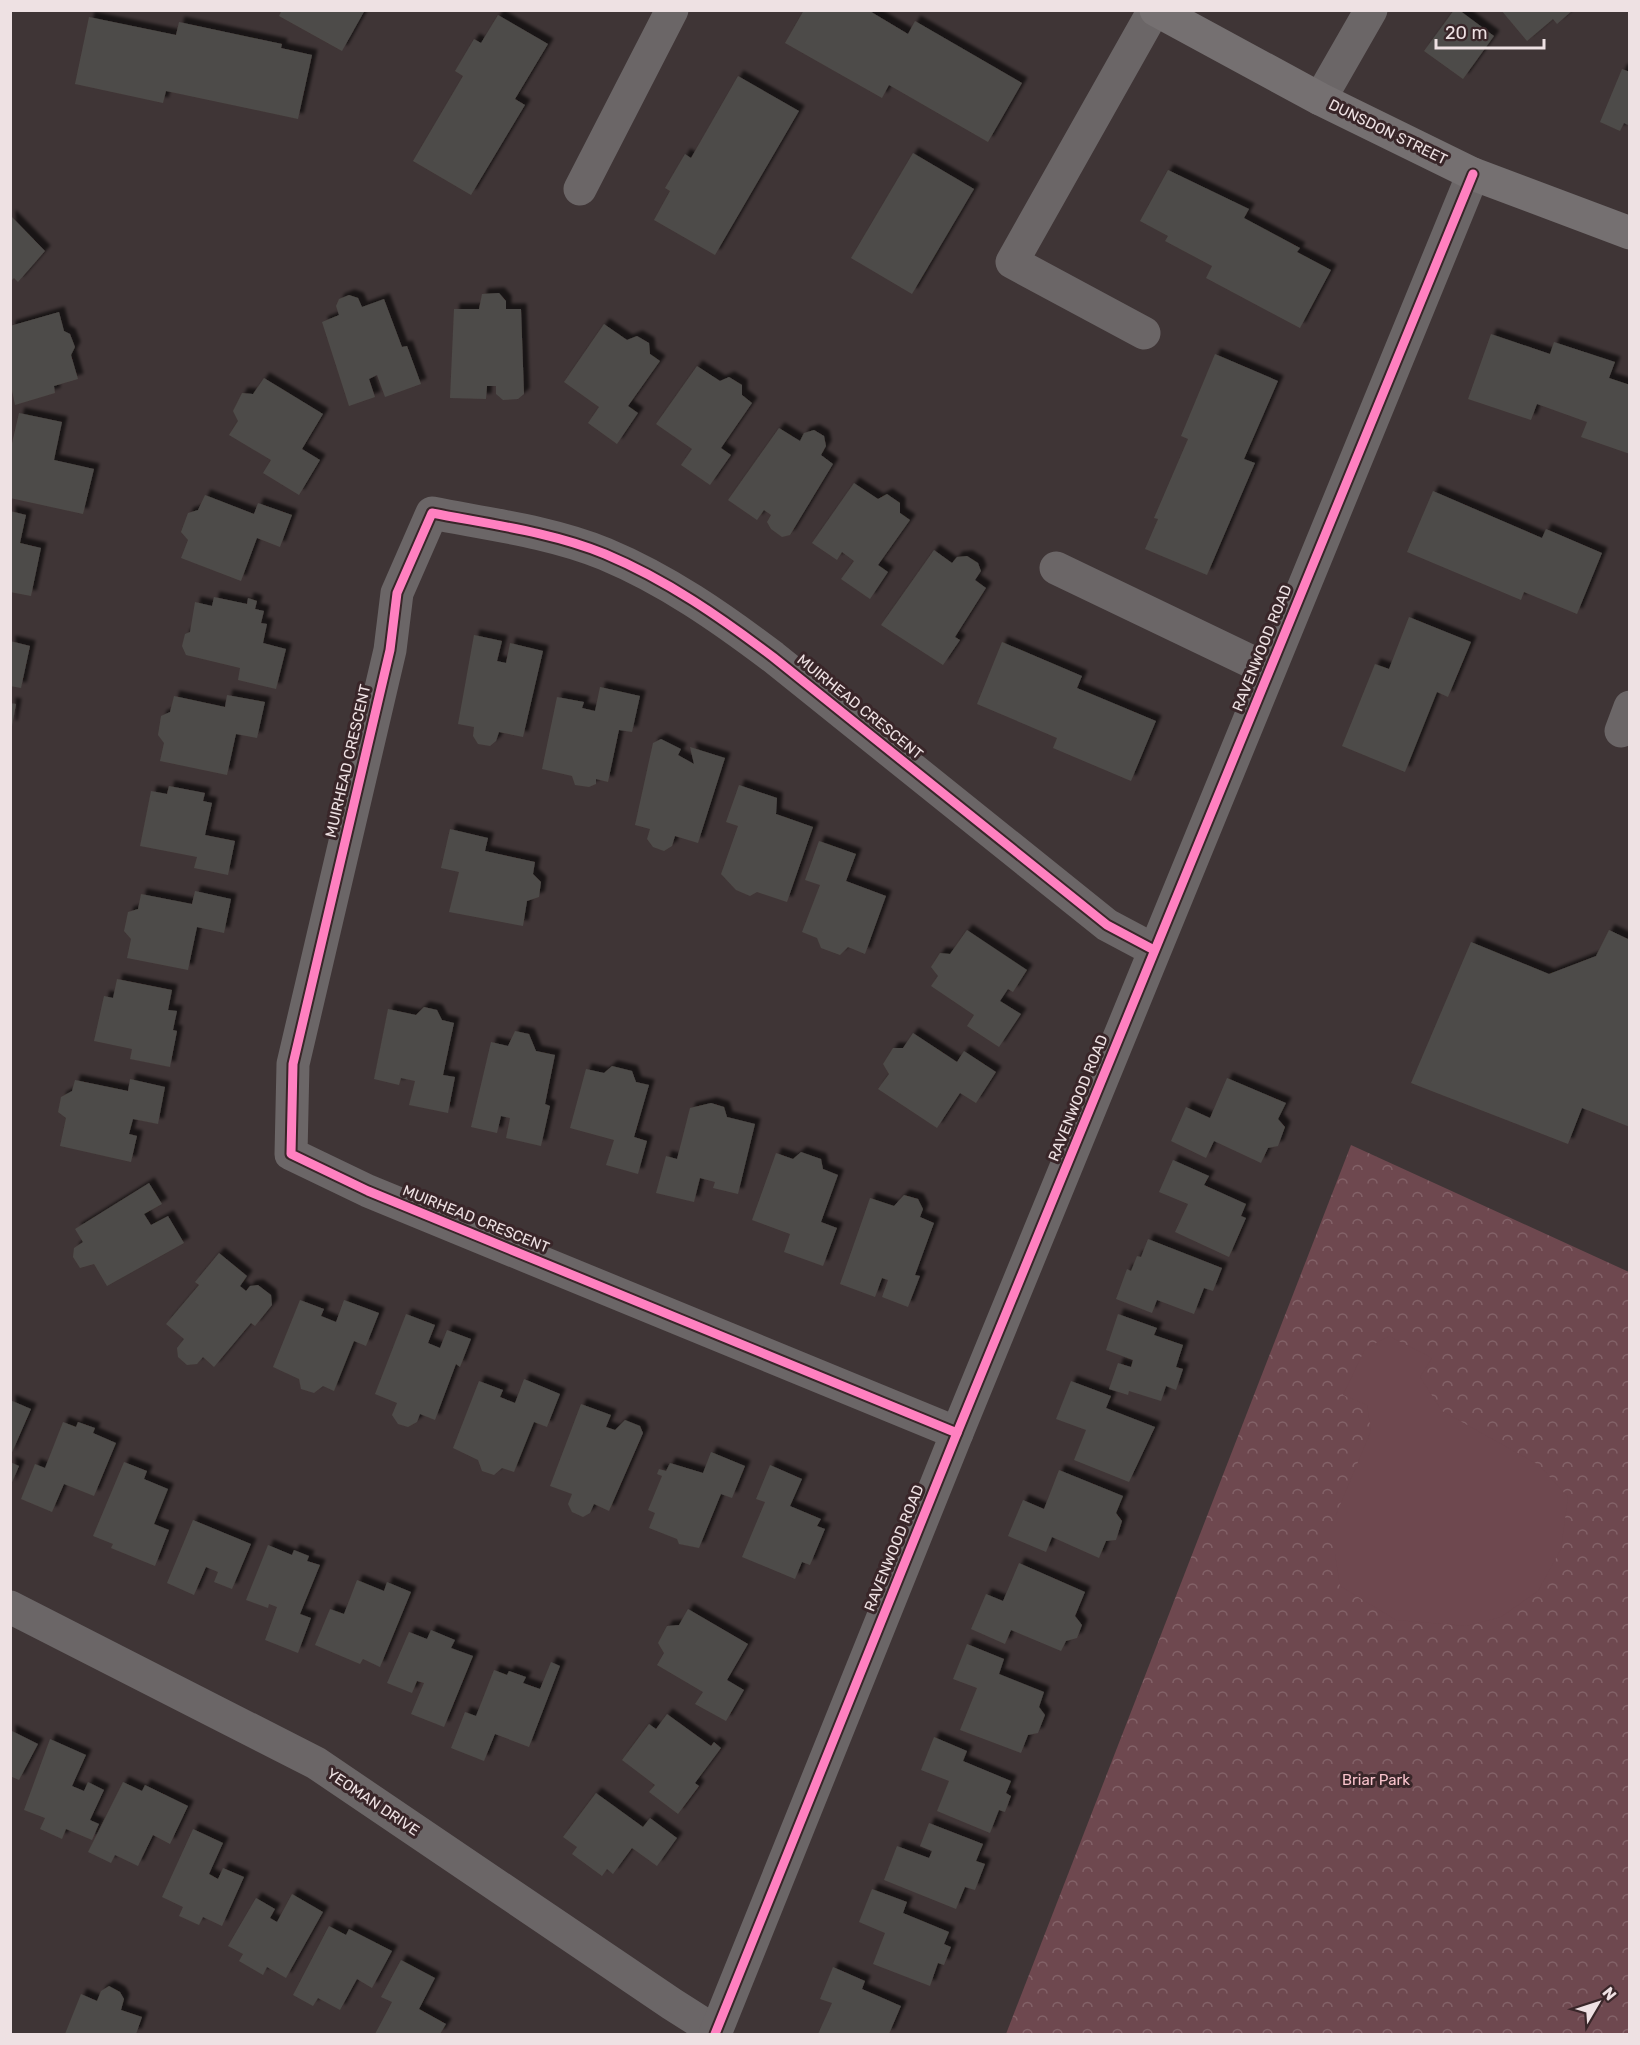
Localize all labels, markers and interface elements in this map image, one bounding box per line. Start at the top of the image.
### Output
scale bar [1436,12,1544,50]
text: 20 m [1445,22,1487,44]
street label: DUNSDON STREET [1326,95,1451,169]
street label: RAVENWOOD ROAD [1228,582,1296,714]
street label: MUIRHEAD CRESCENT [793,651,927,763]
street label: MUIRHEAD CRESCENT [322,682,374,839]
street label: RAVENWOOD ROAD [1044,1032,1112,1164]
street label: MUIRHEAD CRESCENT [400,1181,552,1257]
street label: RAVENWOOD ROAD [860,1482,928,1614]
street label: YEOMAN DRIVE [323,1764,423,1840]
park label: Briar Park [1342,1771,1410,1789]
north arrow [1568,1973,1628,2033]
text: N [1598,1983,1620,2004]

